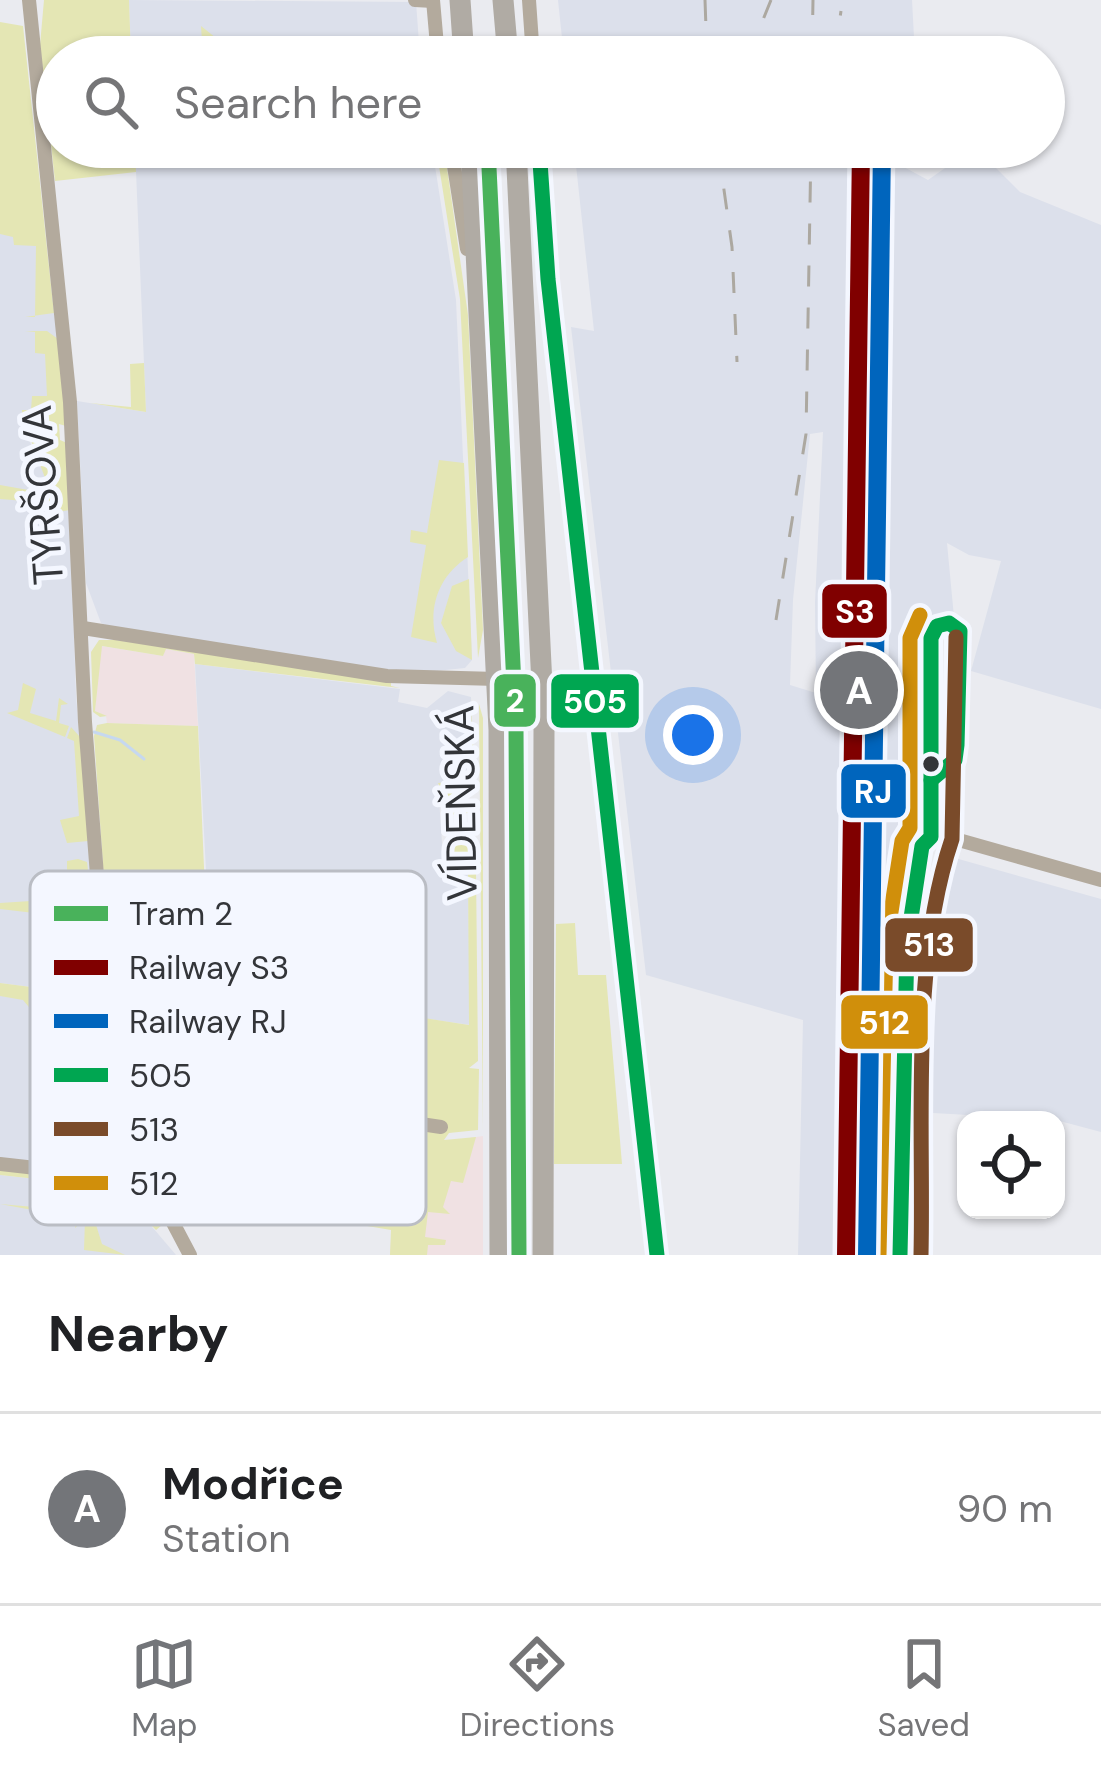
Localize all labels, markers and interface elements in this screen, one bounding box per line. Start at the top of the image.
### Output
search box [36,36,1065,168]
icon: search [78,69,144,135]
text: Search here [174,73,422,132]
street label: TYRŠOVA [9,403,76,587]
line badge: S3 [820,582,889,640]
text: S3 [835,590,875,633]
pin: A [820,645,898,735]
line badge: 2 [492,672,538,729]
line badge: 505 [549,672,641,730]
text: 2 [505,679,525,722]
text: 505 [563,680,627,723]
street label: VÍDEŇSKÁ [431,704,490,902]
your location [663,705,723,765]
unlabelled marker [920,753,942,775]
line badge: RJ [839,762,908,820]
text: RJ [854,770,892,813]
legend [30,871,426,1225]
text: Tram 2 [129,892,233,935]
line badge: 513 [883,916,975,974]
text: 513 [903,923,955,966]
text: Railway S3 [129,946,289,989]
line badge: 512 [839,993,930,1051]
text: Railway RJ [129,1000,287,1043]
text: 512 [858,1001,910,1044]
text: 505 [129,1054,192,1097]
text: 513 [129,1108,179,1151]
map controls [957,1111,1065,1219]
button: locate [957,1111,1065,1219]
text: 512 [129,1162,178,1205]
text: Nearby [48,1300,229,1367]
text: Modřice [162,1454,344,1513]
text: A [73,1483,101,1534]
text: 90 m [957,1483,1053,1534]
text: Station [162,1513,291,1564]
tab: Map [131,1631,198,1746]
tab: Directions [460,1631,615,1746]
tab: Saved [877,1631,970,1746]

